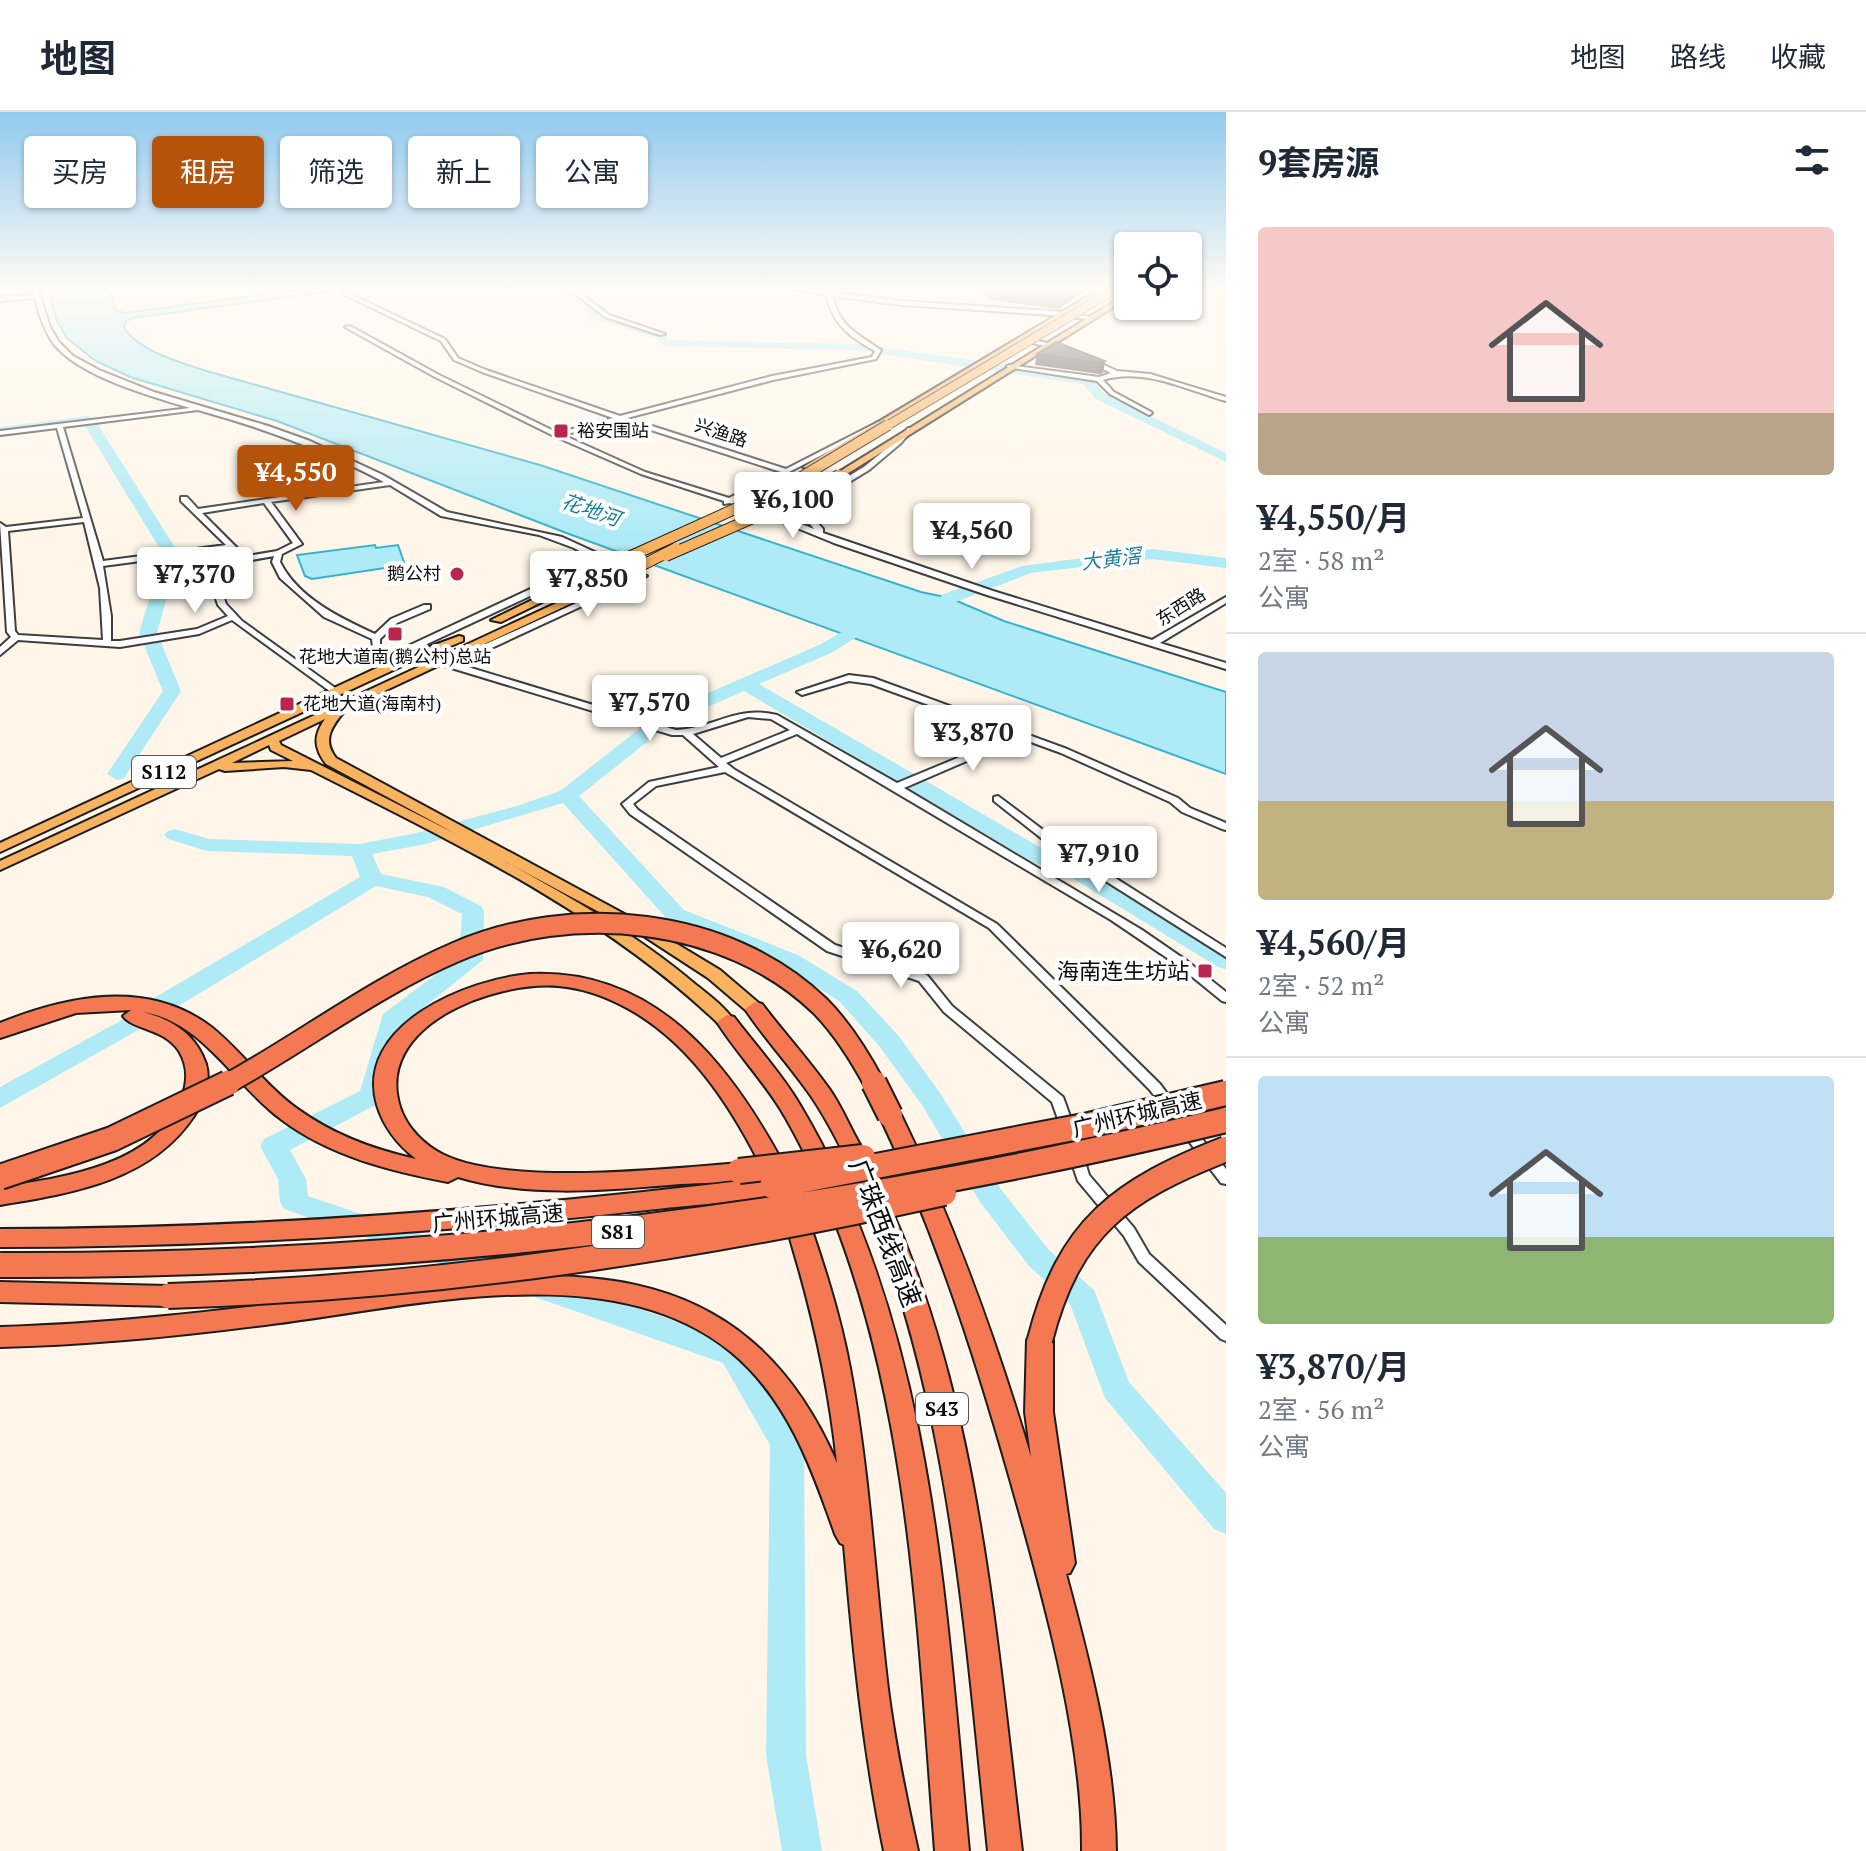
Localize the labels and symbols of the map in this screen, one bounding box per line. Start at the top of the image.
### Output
street label: 兴渔路 [692,412,751,452]
place label: 裕安围站 [577,418,649,442]
marker: 裕安围站 [552,422,570,440]
pin: ¥4,550 [231,445,361,513]
pin: ¥6,100 [728,472,858,540]
water label: 花地河 [558,487,628,533]
pin: ¥4,560 [907,503,1037,571]
water label: 大黄滘 [1080,541,1145,576]
pin: ¥7,370 [130,547,260,615]
pin: ¥7,850 [523,551,653,619]
place label: 鹅公村 [387,561,441,585]
marker: 鹅公村 [448,565,466,583]
street label: 东西路 [1151,582,1210,631]
marker: 花地大道南(鹅公村)总站 [386,625,404,643]
place label: 花地大道南(鹅公村)总站 [299,644,491,668]
pin: ¥7,570 [585,675,715,743]
place label: 花地大道(海南村) [303,691,441,715]
marker: 花地大道(海南村) [278,695,296,713]
pin: ¥3,870 [908,705,1038,773]
road number: S112 [132,756,196,788]
pin: ¥7,910 [1034,826,1164,894]
pin: ¥6,620 [836,922,966,990]
place label: 海南连生坊站 [1057,956,1189,985]
marker: 海南连生坊站 [1196,962,1214,980]
street label: 广州环城高速 [1069,1085,1204,1142]
street label: 广珠西线高速 [842,1154,930,1312]
street label: 广州环城高速 [431,1197,565,1238]
road number: S81 [592,1216,644,1248]
road number: S43 [916,1393,968,1425]

